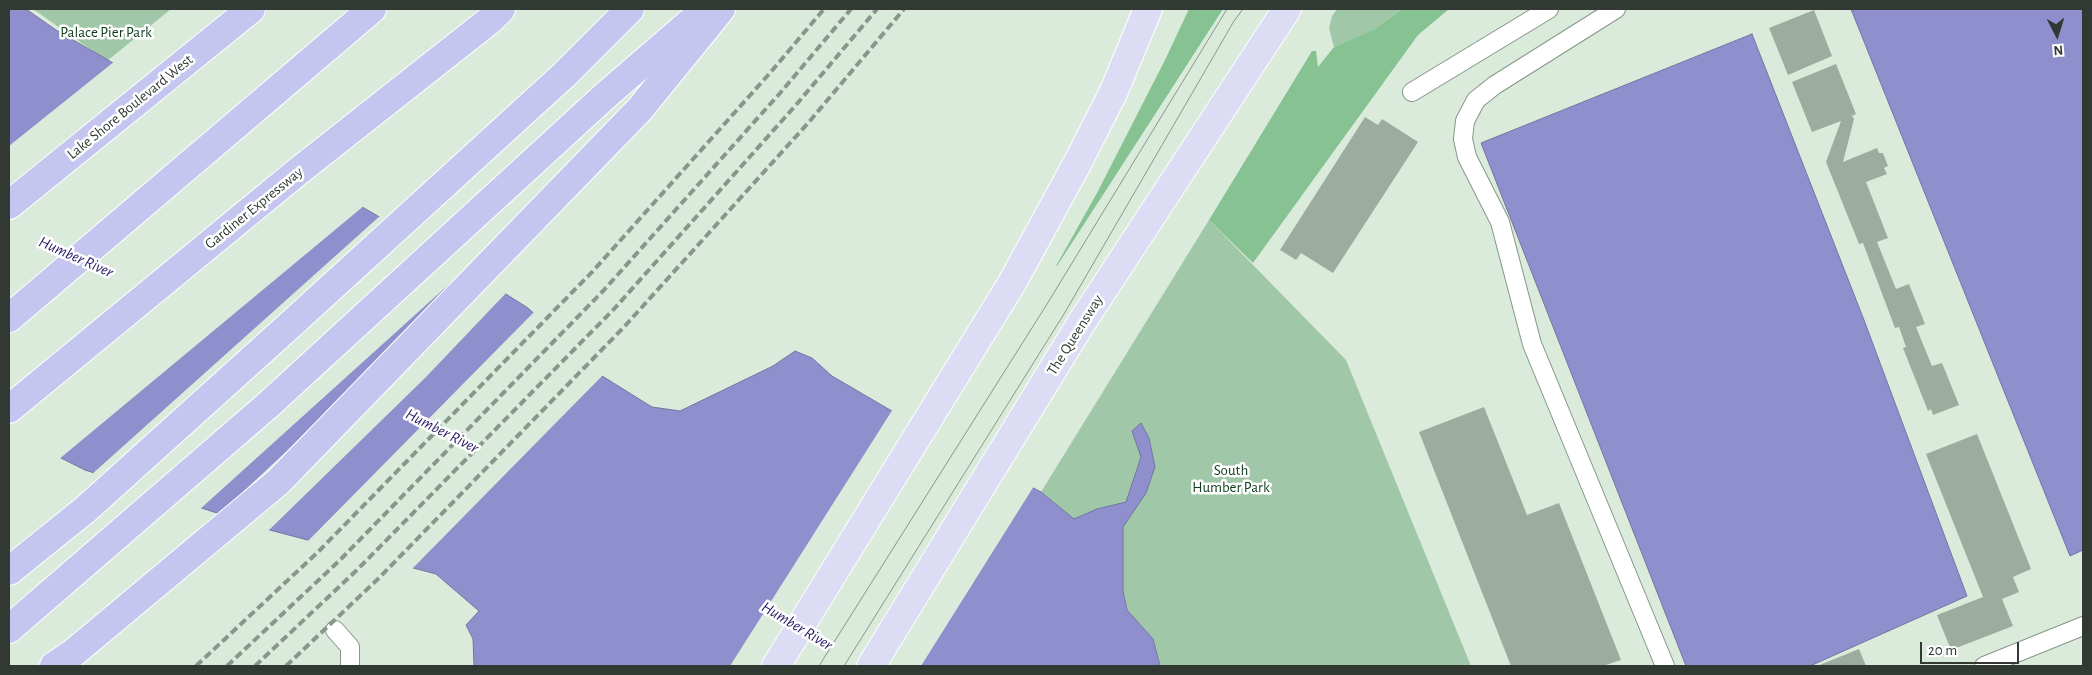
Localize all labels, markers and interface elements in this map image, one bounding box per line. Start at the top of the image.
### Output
north arrow [2032,10,2082,60]
park label: Palace Pier Park [60,23,152,41]
text: N [2053,43,2064,57]
street label: Lake Shore Boulevard West [63,51,197,163]
street label: Gardiner Expressway [201,163,307,253]
water label: Humber River [36,232,116,282]
street label: The Queensway [1043,291,1107,379]
water label: Humber River [402,404,482,458]
park label: South Humber Park [1192,461,1270,496]
water label: Humber River [758,597,836,655]
scale bar [1922,632,2021,664]
text: 20 m [1928,643,1957,658]

